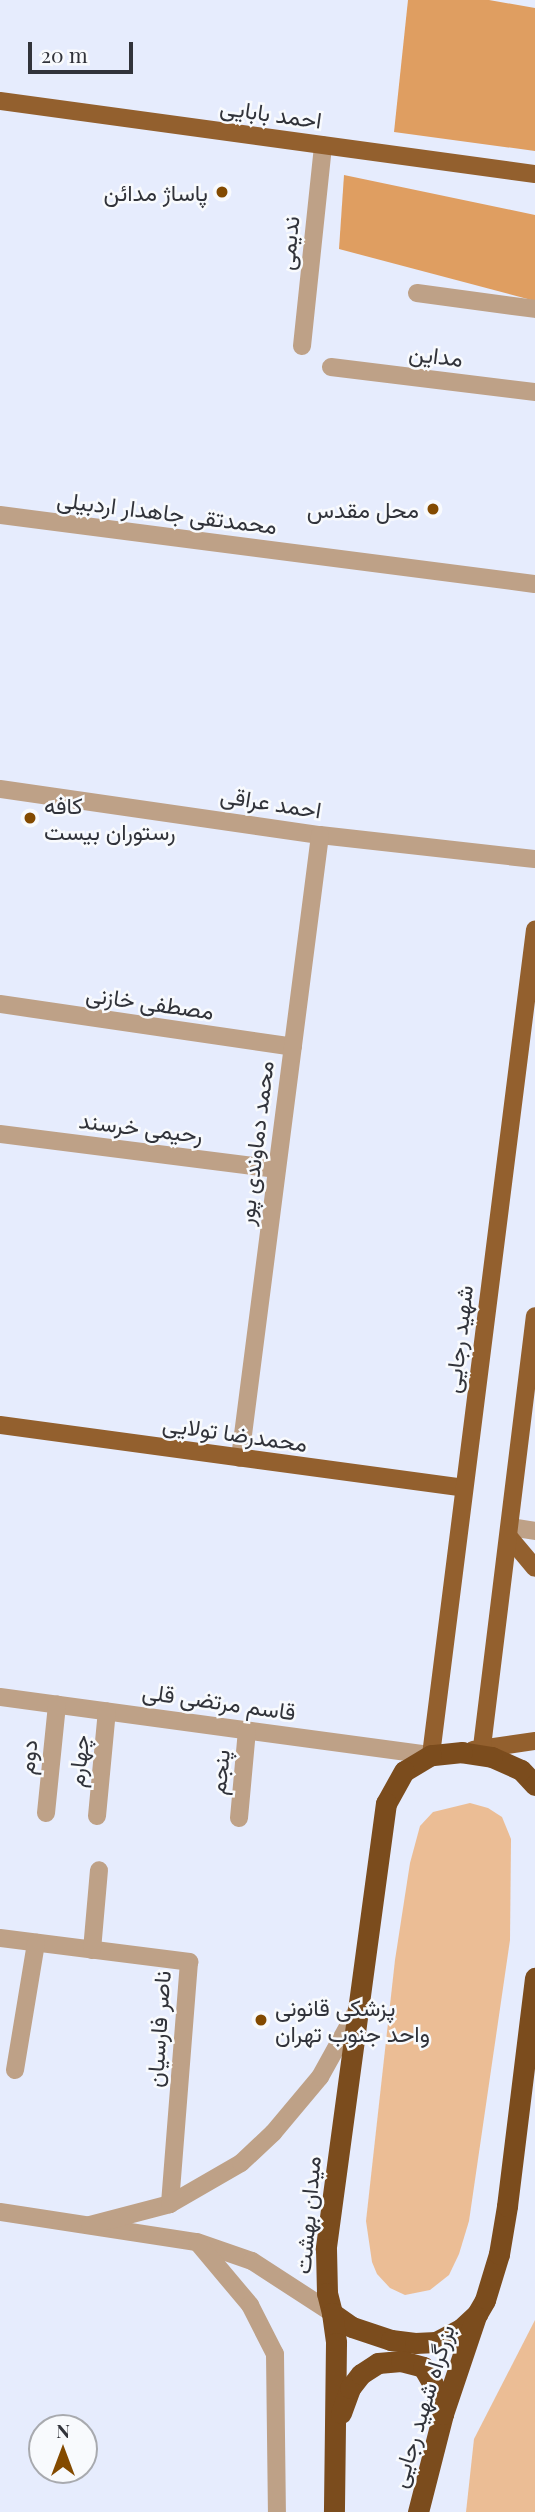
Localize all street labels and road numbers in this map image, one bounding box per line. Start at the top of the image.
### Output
street label: احمد بابایی [218,92,324,134]
street label: ندیمی [271,215,305,271]
street label: مداین [407,338,465,372]
street label: محمدتقی جاهدار اردبیلی [55,485,279,539]
street label: احمد عراقی [218,780,324,824]
street label: مصطفی خازنی [84,979,216,1025]
street label: محمد دماوندی پور [231,1059,279,1227]
street label: رحیمی خرسند [77,1106,205,1148]
street label: شهید رجایی [438,1283,478,1395]
street label: محمدرضا تولایی [161,1409,309,1457]
street label: قاسم مرتضی قلی [140,1677,298,1725]
street label: چهارم [62,1733,94,1789]
street label: دوم [11,1738,43,1776]
street label: پنجم [203,1748,235,1796]
street label: ناصر فارسیان [140,1970,176,2088]
street label: میدان بهشت [288,2155,326,2275]
street label: بزرگراه شهید رجایی [384,2321,460,2491]

